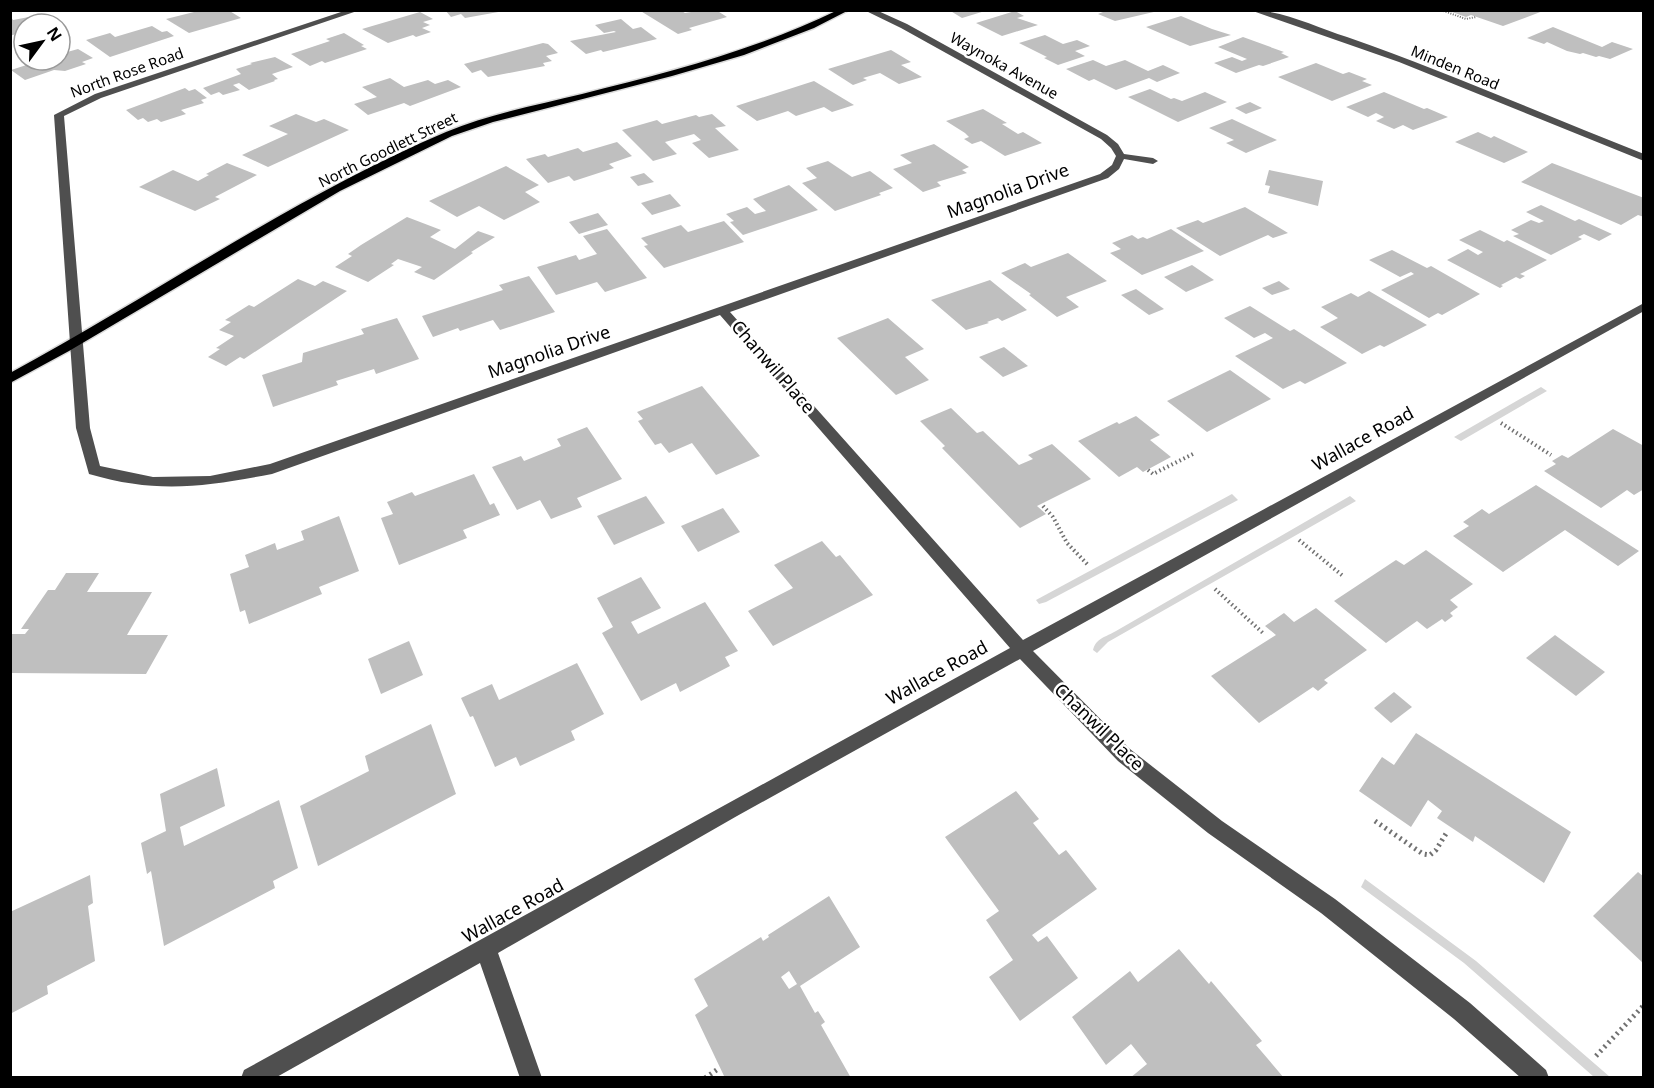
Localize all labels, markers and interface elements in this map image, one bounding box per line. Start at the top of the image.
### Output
north arrow [12,12,72,72]
text: N [42,22,67,45]
street label: Waynoka Avenue [947,27,1062,103]
street label: Minden Road [1408,40,1503,94]
street label: North Rose Road [67,42,186,102]
street label: North Goodlett Street [315,106,461,192]
street label: Magnolia Drive [943,157,1072,223]
street label: Chanwil Place [727,315,821,418]
street label: Magnolia Drive [484,319,613,383]
street label: Wallace Road [1307,400,1418,476]
street label: Wallace Road [881,634,992,710]
street label: Chanwil Place [1050,677,1150,775]
street label: Wallace Road [457,872,568,948]

